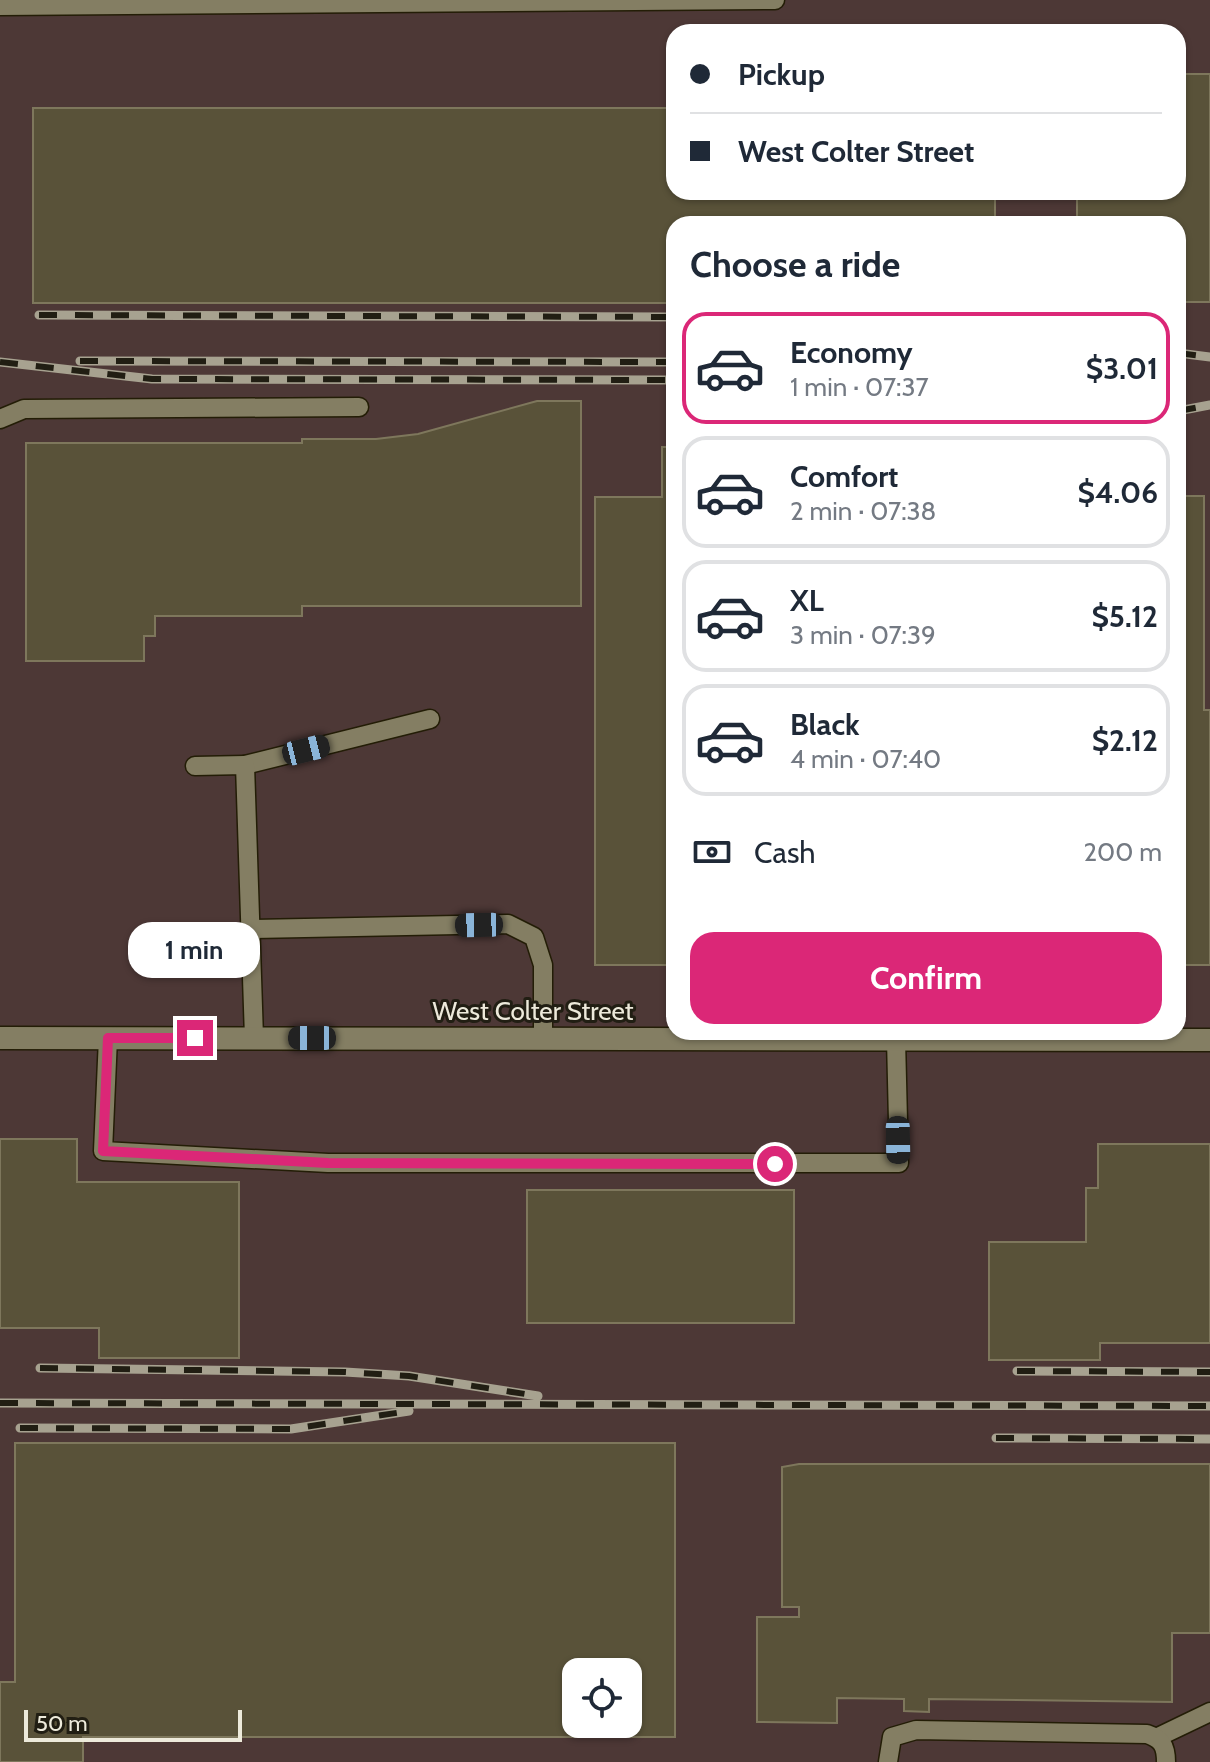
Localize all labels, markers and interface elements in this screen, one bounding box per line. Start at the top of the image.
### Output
text: Pickup [738,56,825,93]
text: West Colter Street [738,133,974,170]
text: Choose a ride [690,242,900,286]
icon: car [694,332,766,404]
text: Economy [790,334,913,371]
text: $3.01 [1086,350,1158,387]
text: 1 min · 07:37 [790,371,929,403]
icon: car [694,456,766,528]
text: Comfort [790,458,898,495]
text: $4.06 [1078,474,1158,511]
text: 2 min · 07:38 [790,495,936,527]
icon: car [694,580,766,652]
text: XL [790,582,824,619]
text: $5.12 [1091,598,1158,635]
text: 3 min · 07:39 [790,619,936,651]
icon: car [694,704,766,776]
text: Black [790,706,860,743]
text: $2.12 [1092,722,1158,759]
car [280,733,332,767]
text: 4 min · 07:40 [790,743,941,775]
icon: cash [690,830,734,874]
text: Cash [754,834,816,871]
text: 200 m [1083,836,1162,868]
car [455,913,503,937]
callout: 1 min [129,922,261,978]
button: Confirm [690,932,1162,1024]
text: 1 min [165,934,223,966]
street label: West Colter Street [432,995,634,1027]
route end [177,1020,213,1056]
car [288,1026,336,1050]
car [886,1116,910,1164]
route start [757,1146,793,1182]
map controls [562,1658,642,1738]
button: locate [562,1658,642,1738]
scale bar [24,1706,242,1742]
text: 50 m [36,1710,88,1737]

